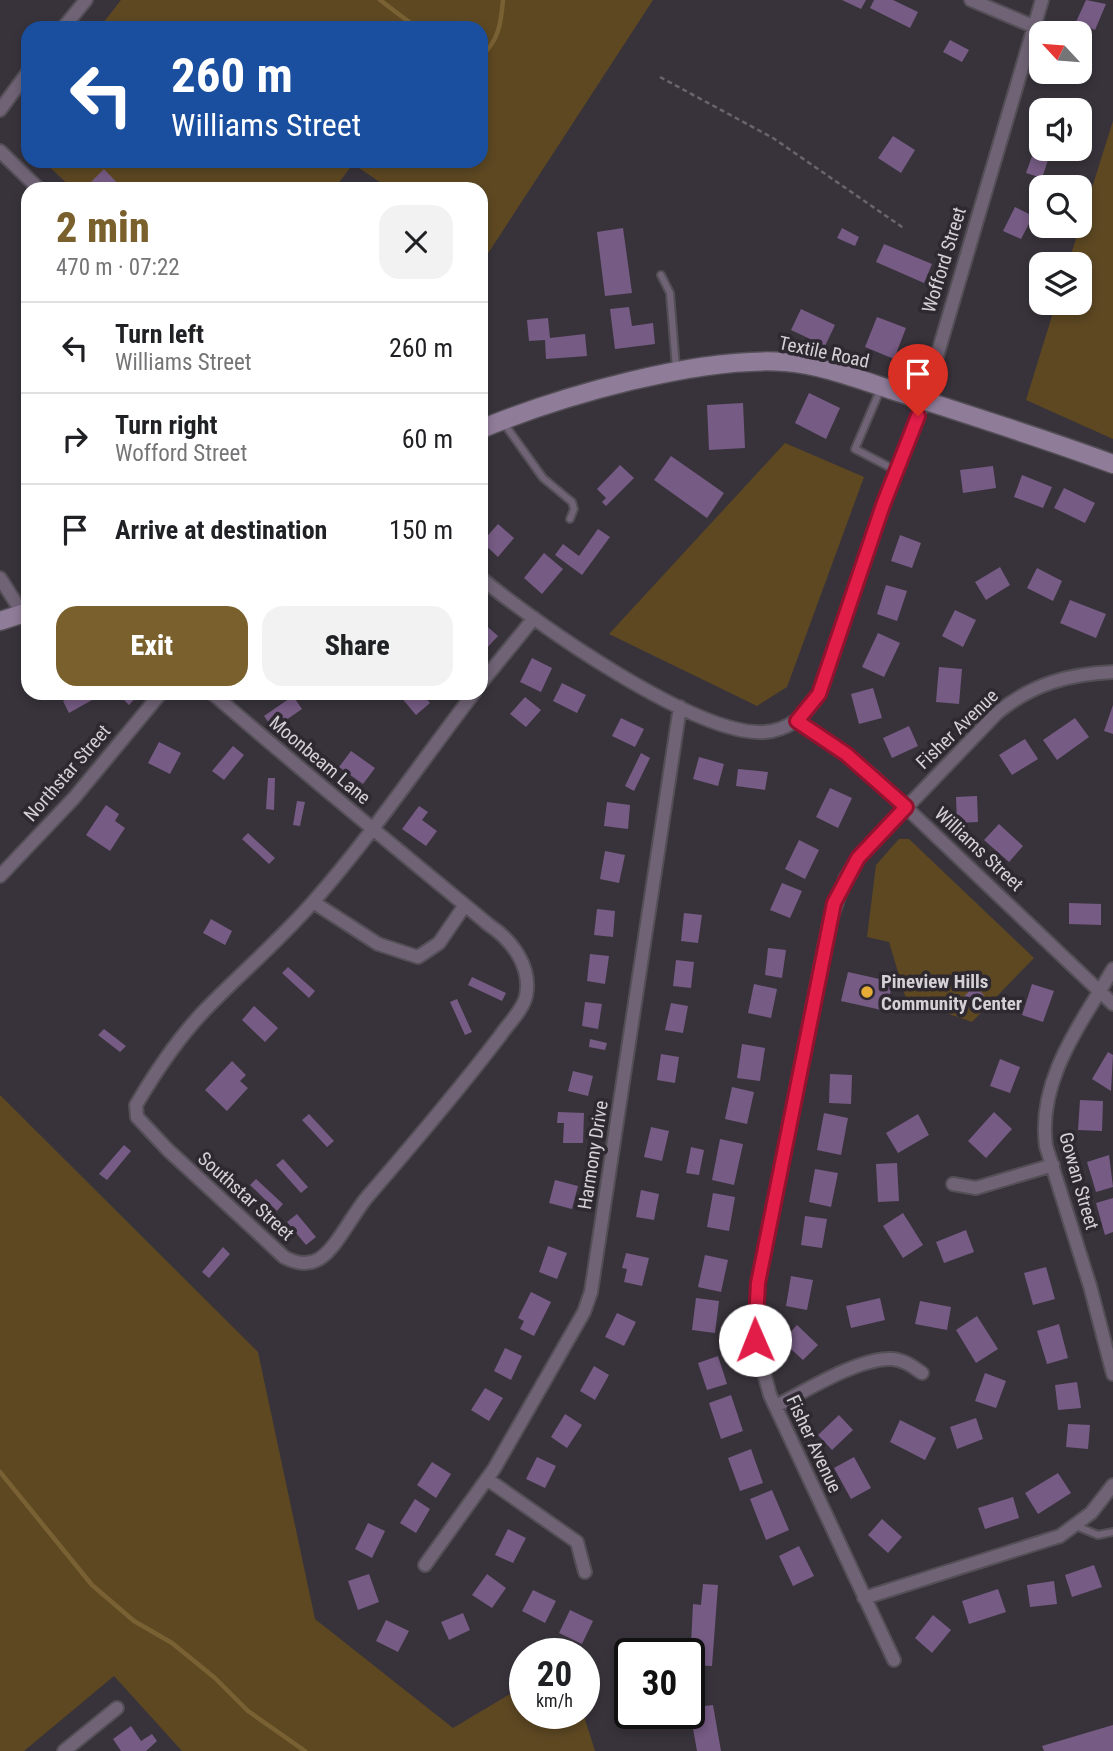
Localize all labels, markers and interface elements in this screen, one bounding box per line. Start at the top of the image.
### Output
north arrow [1029,21,1092,84]
map controls [1029,21,1092,315]
text: 260 m [171,47,293,104]
icon: left [56,49,147,140]
button: sound [1029,98,1092,161]
text: Williams Street [171,106,361,144]
button: search [1029,175,1092,238]
text: 2 min [56,203,150,252]
street label: Wofford Street [917,204,971,316]
button: close [379,205,453,279]
button: layers [1029,252,1092,315]
text: 470 m · 07:22 [56,254,180,281]
text: Turn left [115,319,204,349]
icon: left [56,329,94,367]
street label: Textile Road [777,331,871,373]
text: 260 m [389,333,453,363]
pin [888,344,948,416]
text: Williams Street [115,349,252,376]
icon: arrive [899,355,937,393]
text: Turn right [115,410,217,440]
icon: right [56,420,94,458]
text: 60 m [402,424,453,454]
text: Wofford Street [115,440,247,467]
icon: arrive [56,511,94,549]
text: Arrive at destination [115,515,327,545]
text: 150 m [389,515,453,545]
button: Exit [56,606,248,686]
button: Share [262,606,453,686]
street label: Fisher Avenue [911,684,1003,774]
street label: Moonbeam Lane [265,711,375,809]
street label: Northstar Street [19,720,115,826]
street label: Williams Street [930,802,1028,896]
place label: Pineview Hills Community Center [881,970,1022,1015]
marker: Pineview Hills Community Center [859,984,875,1000]
street label: Harmony Drive [573,1099,613,1211]
street label: Gowan Street [1054,1130,1104,1232]
street label: Southstar Street [193,1147,299,1245]
position arrow [718,1303,792,1377]
street label: Fisher Avenue [781,1392,847,1497]
speed limit sign: 30 [614,1638,705,1729]
text: 20 [537,1654,572,1695]
text: km/h [536,1690,573,1711]

